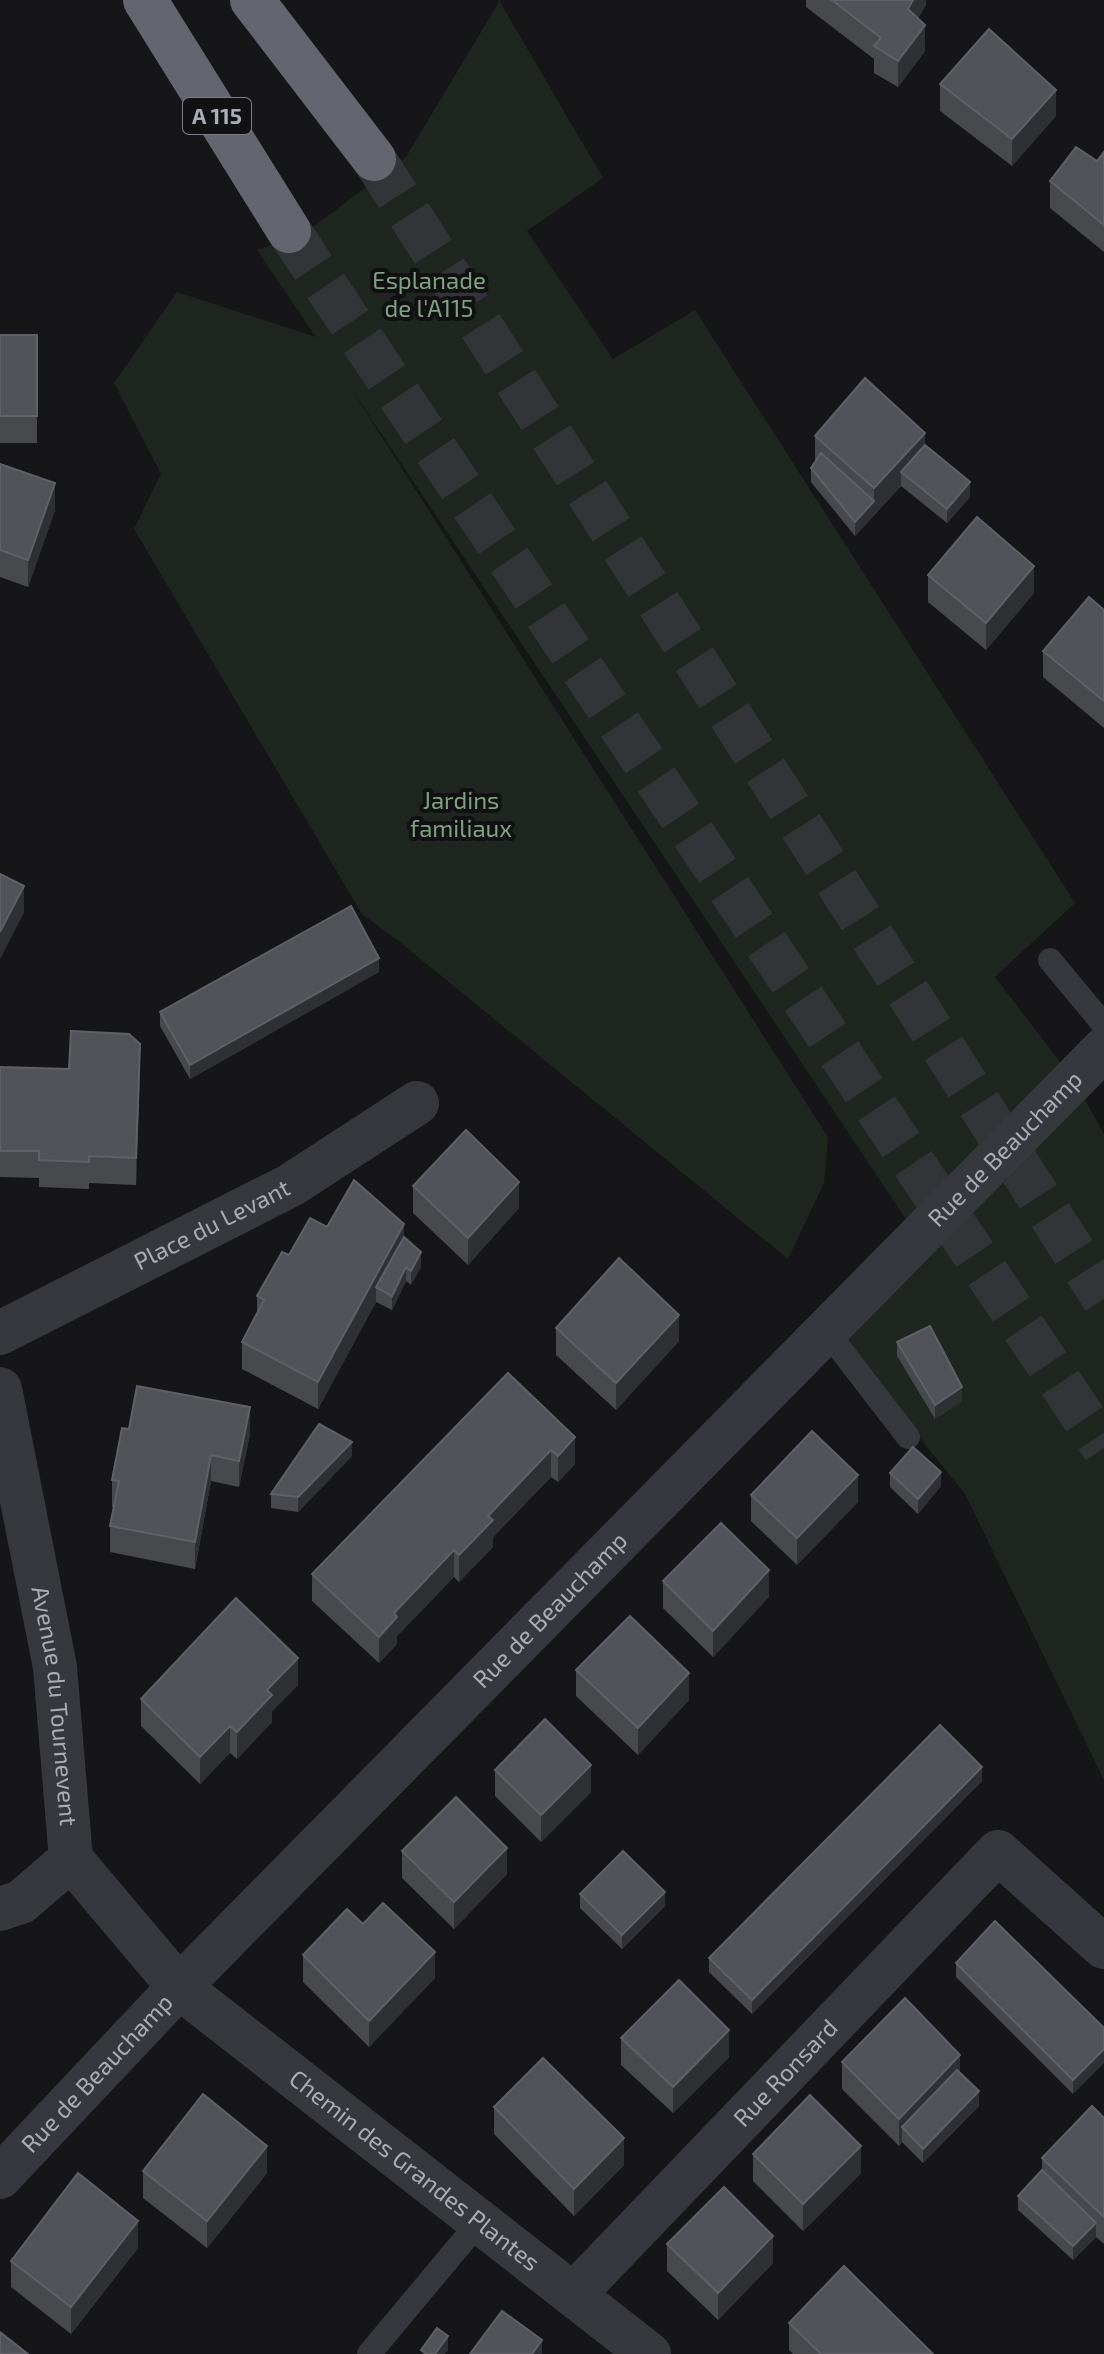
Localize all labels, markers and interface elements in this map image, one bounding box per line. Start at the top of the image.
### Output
road number: A 115 [183,98,251,134]
park label: Esplanade de l'A115 [372,265,486,322]
park label: Jardins familiaux [410,785,512,842]
street label: Rue de Beauchamp [921,1064,1087,1232]
street label: Place du Levant [129,1172,294,1275]
street label: Rue de Beauchamp [466,1525,632,1693]
street label: Avenue du Tournevent [26,1583,84,1827]
street label: Rue de Beauchamp [15,1987,178,2158]
street label: Rue Ronsard [727,2012,843,2132]
street label: Chemin des Grandes Plantes [284,2063,546,2276]

